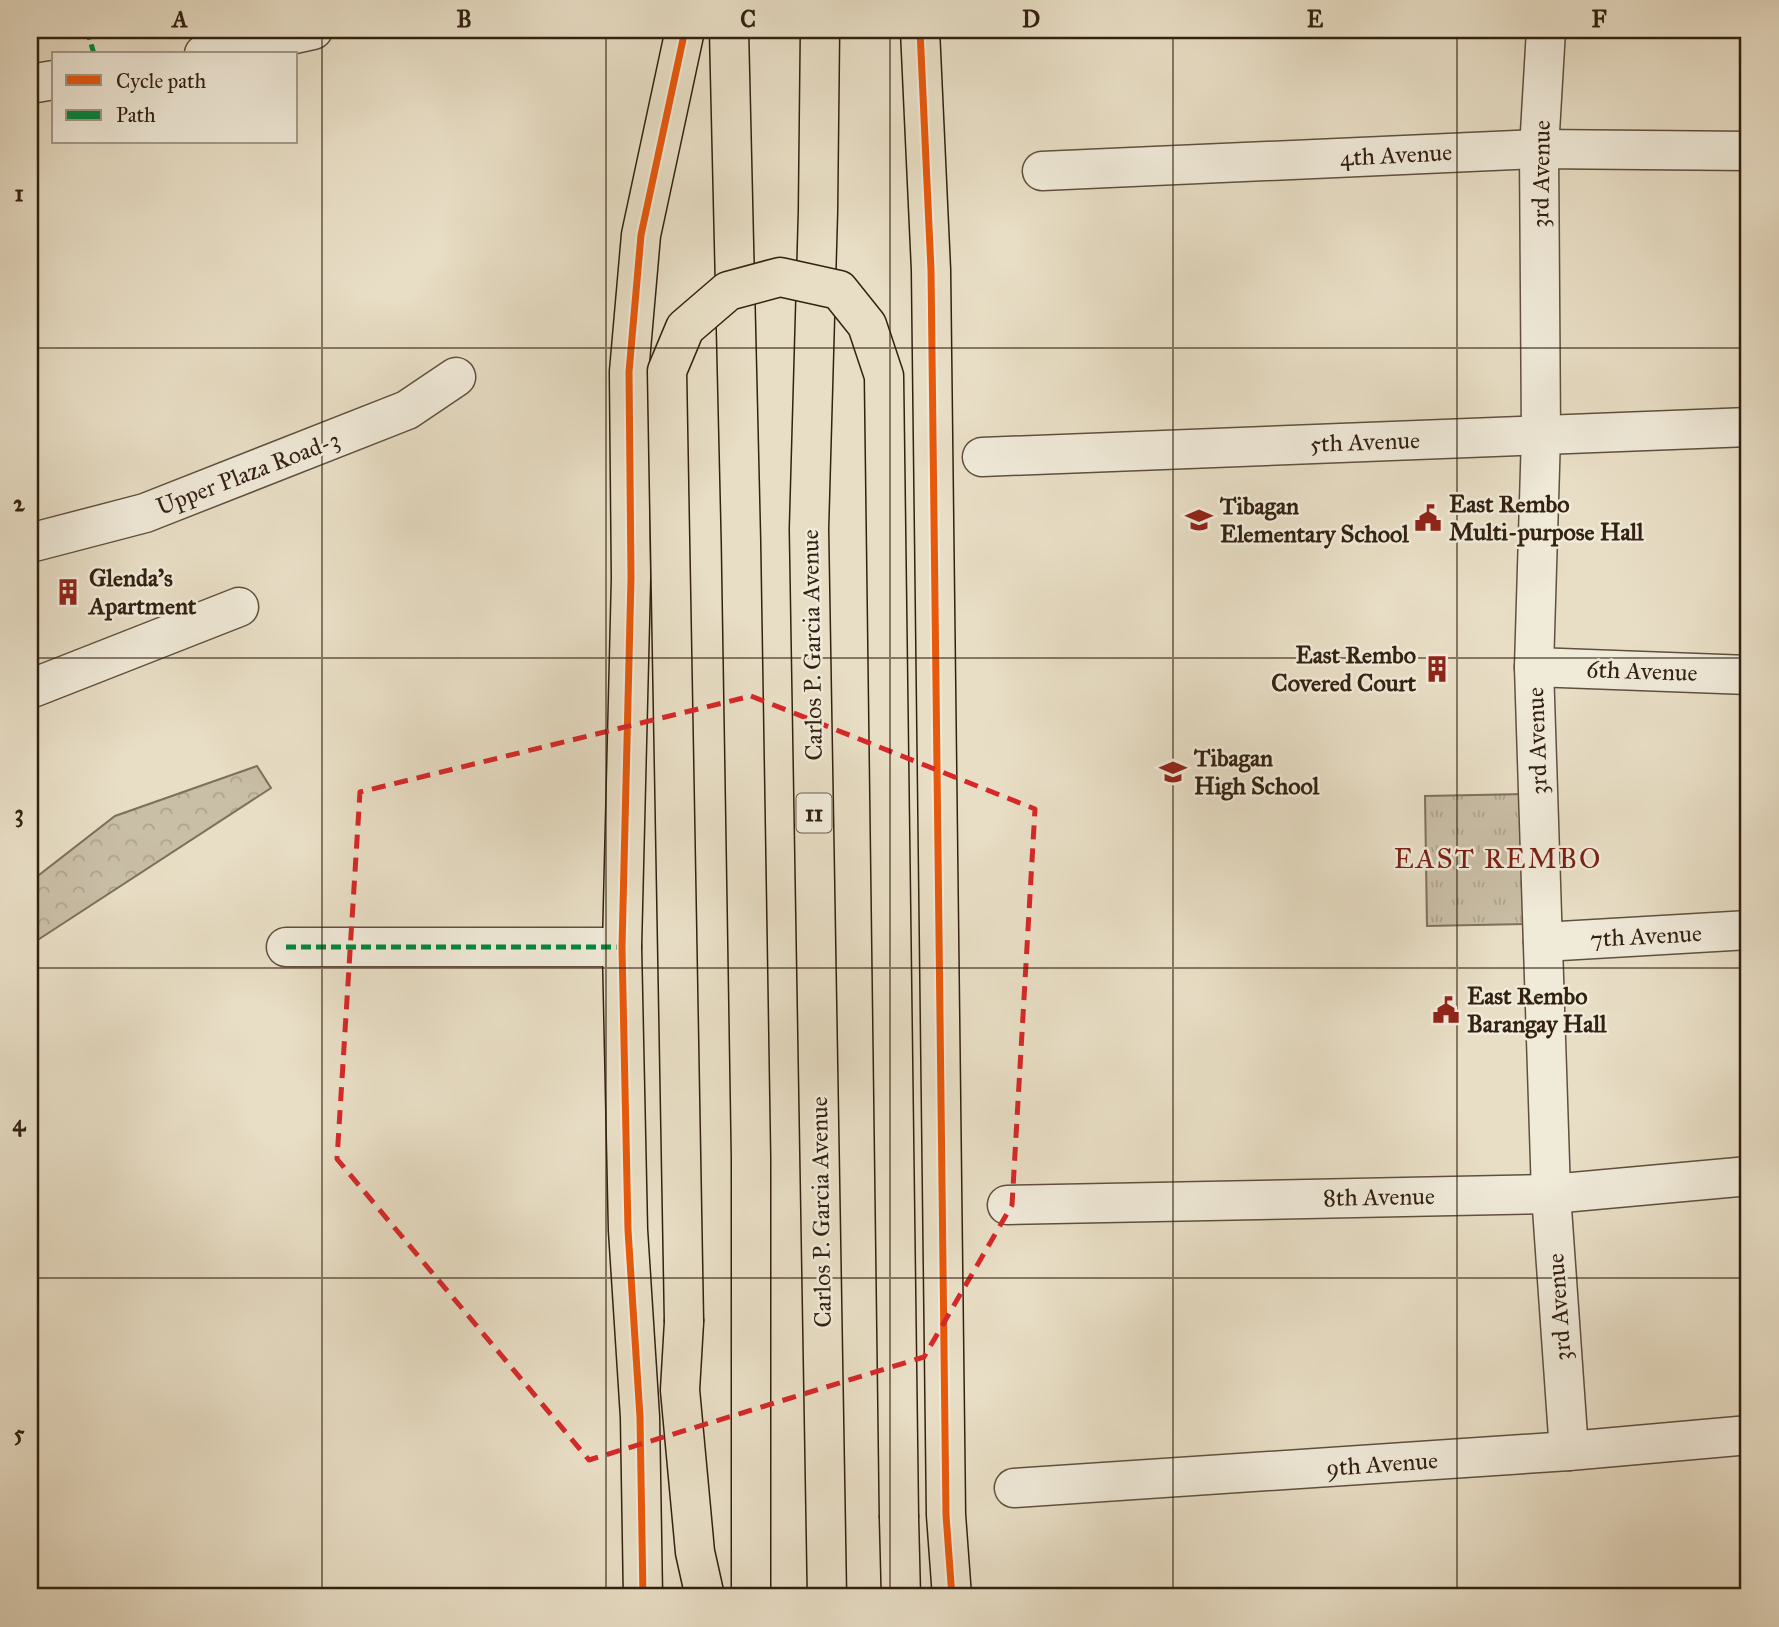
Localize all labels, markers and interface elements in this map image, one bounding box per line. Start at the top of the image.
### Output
text: A [170,5,188,33]
text: B [456,5,472,33]
text: C [740,5,756,33]
text: D [1022,5,1040,33]
text: E [1307,5,1324,33]
text: F [1591,5,1607,33]
legend [52,52,298,144]
text: Cycle path [116,68,207,94]
text: Path [116,102,156,128]
street label: 3rd Avenue [1525,120,1557,228]
street label: 4th Avenue [1339,137,1453,173]
text: 1 [14,179,24,207]
street label: Upper Plaza Road-3 [152,424,344,522]
street label: 5th Avenue [1309,425,1421,459]
text: 2 [13,489,25,517]
place label: East Rembo Multi-purpose Hall [1449,489,1644,547]
place label: Tibagan Elementary School [1219,491,1409,549]
public building icon: East Rembo Multi-purpose Hall [1413,503,1443,533]
school or university icon: Tibagan Elementary School [1184,505,1214,535]
street label: Carlos P. Garcia Avenue [795,529,829,761]
place label: Glenda's Apartment [87,563,197,621]
building icon: Glenda's Apartment [53,577,83,607]
place label: East Rembo Covered Court [1271,640,1416,698]
building icon: East Rembo Covered Court [1422,654,1452,684]
street label: 6th Avenue [1586,654,1698,688]
street label: 3rd Avenue [1520,687,1554,795]
place label: Tibagan High School [1193,743,1320,801]
school or university icon: Tibagan High School [1158,757,1188,787]
road number: 11 [796,793,832,832]
text: 3 [14,799,24,828]
district label: EAST REMBO [1394,841,1602,876]
street label: 7th Avenue [1589,918,1703,954]
place label: East Rembo Barangay Hall [1467,981,1607,1039]
public building icon: East Rembo Barangay Hall [1431,995,1461,1025]
street label: Carlos P. Garcia Avenue [804,1096,838,1328]
text: 4 [13,1109,27,1137]
street label: 8th Avenue [1323,1181,1435,1213]
street label: 3rd Avenue [1540,1252,1578,1362]
text: 5 [14,1419,25,1447]
street label: 9th Avenue [1325,1445,1439,1483]

